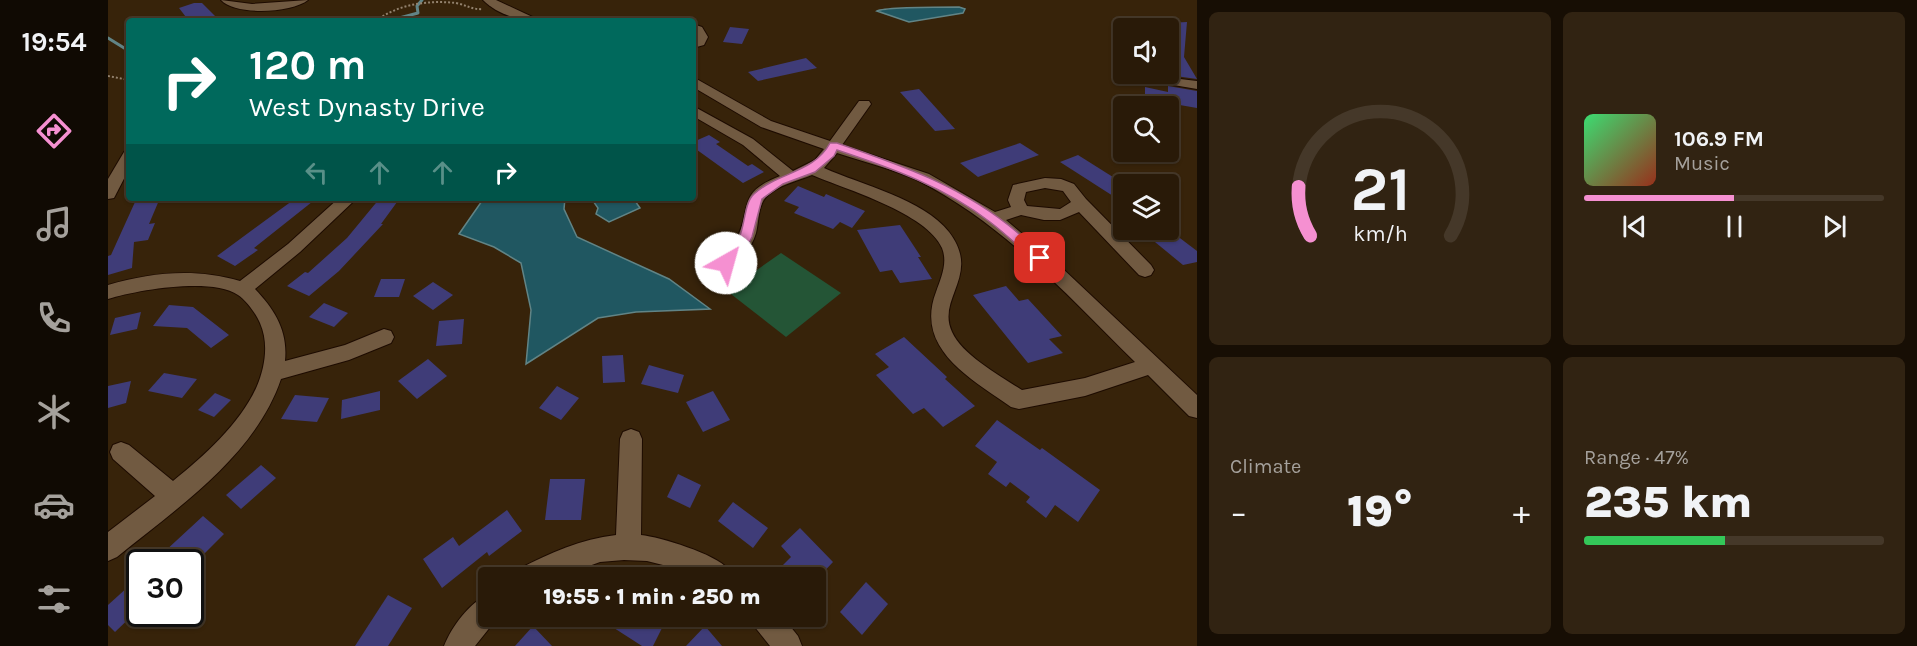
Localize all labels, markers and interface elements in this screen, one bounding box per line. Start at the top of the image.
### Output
map controls [1113,18,1179,240]
button: sound [1113,18,1179,84]
text: 19:54 [21,26,87,58]
text: 120 m [249,40,366,90]
icon: right [150,42,228,120]
text: West Dynasty Drive [249,91,485,123]
button: search [1113,96,1179,162]
icon: directions [33,110,75,152]
text: 106.9 FM [1674,126,1764,152]
text: Music [1674,152,1730,175]
text: 21 [1350,153,1410,226]
icon: left [300,156,333,189]
icon: ahead [363,156,396,189]
icon: ahead [426,156,459,189]
icon: right [489,156,522,189]
button: layers [1113,174,1179,240]
icon: music [33,203,75,245]
icon: previous [1618,210,1651,243]
icon: pause [1718,210,1751,243]
icon: next [1818,210,1851,243]
text: km/h [1353,221,1407,246]
position arrow [694,231,758,295]
pin [1014,232,1065,283]
icon: arrive [1023,241,1056,274]
icon: phone [33,297,75,339]
icon: climate [33,391,75,433]
text: Range · 47% [1584,446,1689,469]
text: Climate [1230,455,1301,478]
text: 235 km [1584,476,1752,528]
icon: car [33,484,75,526]
text: 19° [1347,485,1413,537]
text: − [1230,493,1247,531]
text: + [1513,493,1530,531]
speed limit sign: 30 [126,549,204,627]
icon: filters [33,578,75,620]
text: 19:55 · 1 min · 250 m [543,584,761,610]

